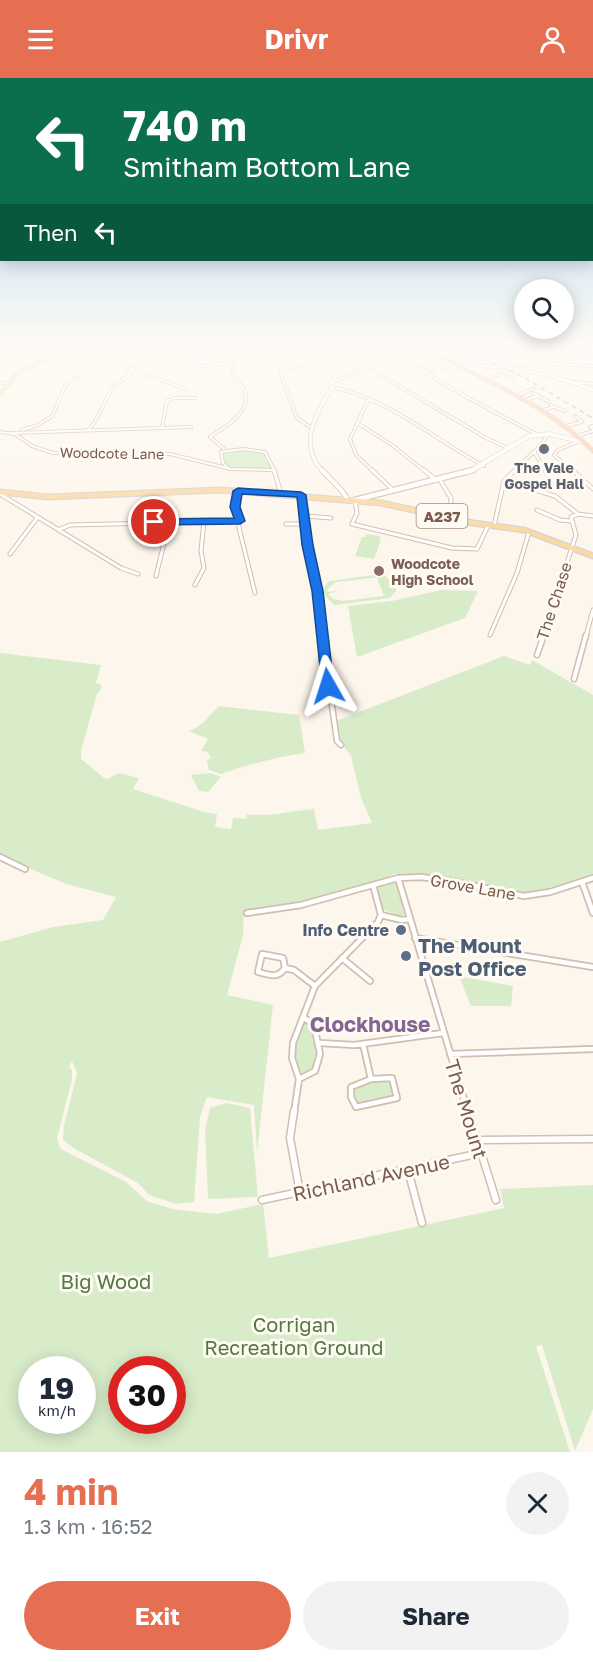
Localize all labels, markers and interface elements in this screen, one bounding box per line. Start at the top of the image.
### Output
icon: menu [24,23,57,56]
text: Drivr [265,23,328,55]
icon: person [536,23,569,56]
text: 740 m [123,100,247,150]
icon: left [24,102,102,180]
text: Smitham Bottom Lane [123,151,410,183]
icon: left [89,216,122,249]
text: Then [24,219,77,246]
map controls [514,279,574,339]
button: search [514,279,574,339]
marker: The Vale Gospel Hall [537,442,551,456]
street label: Woodcote Lane [60,444,164,462]
place label: The Vale Gospel Hall [504,459,584,492]
pin [128,496,179,547]
road number: A237 [416,504,468,528]
icon: arrive [137,505,170,538]
place label: Woodcote High School [391,555,474,588]
street label: The Chase [532,560,576,642]
marker: Woodcote High School [372,564,386,578]
position arrow [296,654,360,718]
street label: Grove Lane [429,870,517,904]
place label: Info Centre [302,920,389,940]
marker: Info Centre [394,923,408,937]
place label: The Mount Post Office [418,933,527,980]
marker: The Mount Post Office [399,949,413,963]
district label: Clockhouse [310,1011,430,1037]
street label: The Mount [441,1056,493,1162]
street label: Richland Avenue [290,1149,452,1205]
park label: Big Wood [61,1269,151,1293]
park label: Corrigan Recreation Ground [204,1312,384,1359]
speed limit sign: 30 [108,1356,186,1434]
text: 19 [40,1370,74,1406]
text: km/h [38,1401,76,1419]
text: 4 min [24,1470,119,1513]
button: close [506,1472,569,1535]
text: 1.3 km · 16:52 [24,1514,152,1538]
button: Exit [24,1581,291,1650]
button: Share [303,1581,569,1650]

